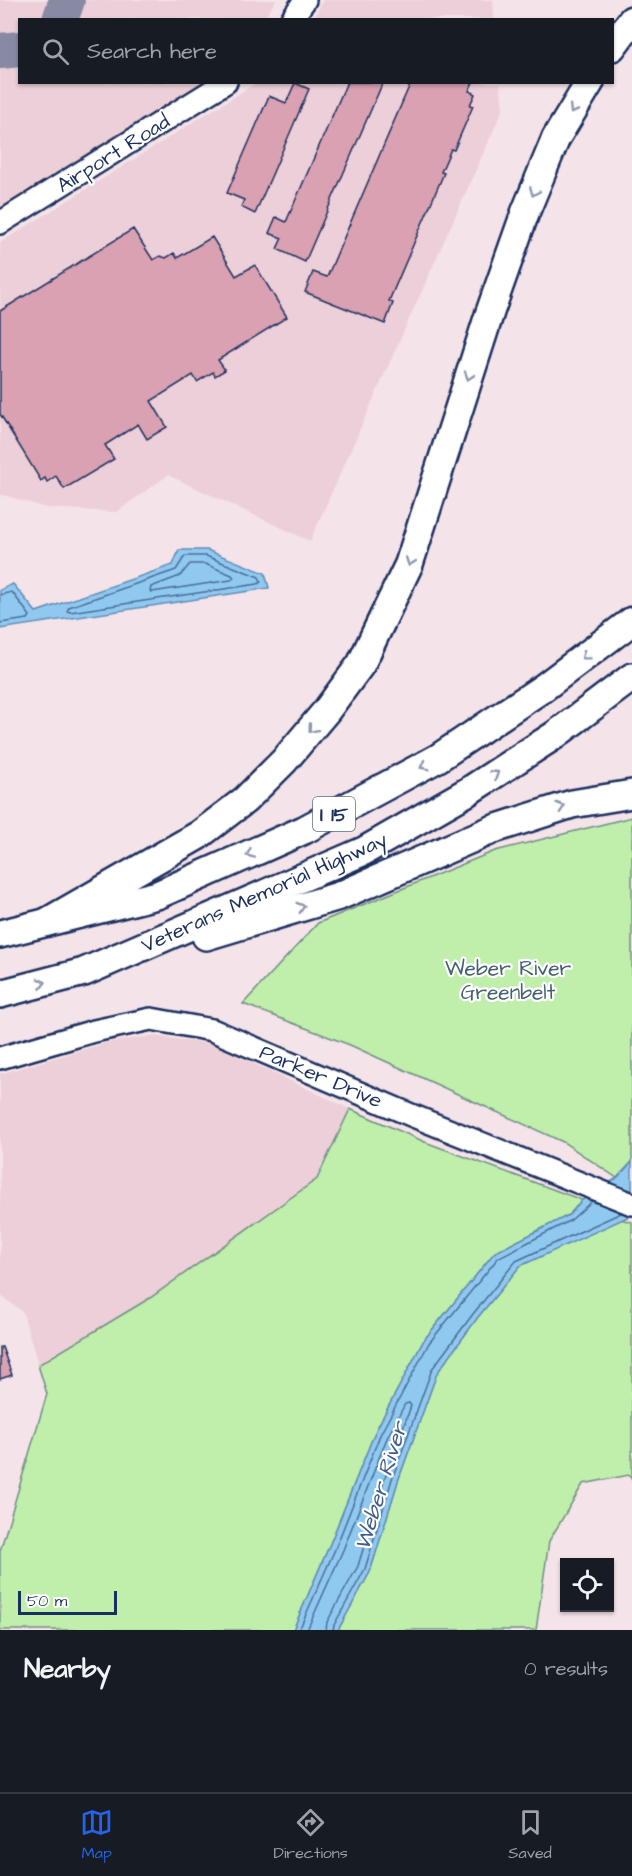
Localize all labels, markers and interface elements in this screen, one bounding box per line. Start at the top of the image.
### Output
search box [18,18,614,84]
icon: search [39,35,72,68]
text: Search here [87,36,217,67]
one-way arrow [568,104,580,114]
street label: Airport Road [51,107,176,201]
one-way arrow [529,186,541,197]
one-way arrow [464,370,476,381]
one-way arrow [404,556,417,566]
one-way arrow [581,649,592,660]
one-way arrow [308,722,319,733]
one-way arrow [420,759,431,770]
one-way arrow [489,770,500,781]
road number: I 15 [313,797,355,831]
one-way arrow [555,802,566,814]
street label: Veterans Memorial Highway [137,825,393,962]
one-way arrow [246,847,257,859]
one-way arrow [295,902,306,914]
park label: Weber River Greenbelt [445,954,572,1007]
one-way arrow [37,978,47,991]
street label: Parker Drive [255,1038,387,1115]
water label: Weber River [347,1416,416,1554]
map controls [560,1558,614,1612]
button: locate [560,1558,614,1612]
scale bar [18,1588,117,1616]
text: 50 m [27,1590,67,1612]
text: Nearby [24,1651,111,1687]
text: 0 results [524,1655,608,1683]
tab: Map [80,1806,113,1864]
tab: Directions [274,1806,348,1864]
tab: Saved [508,1806,552,1864]

